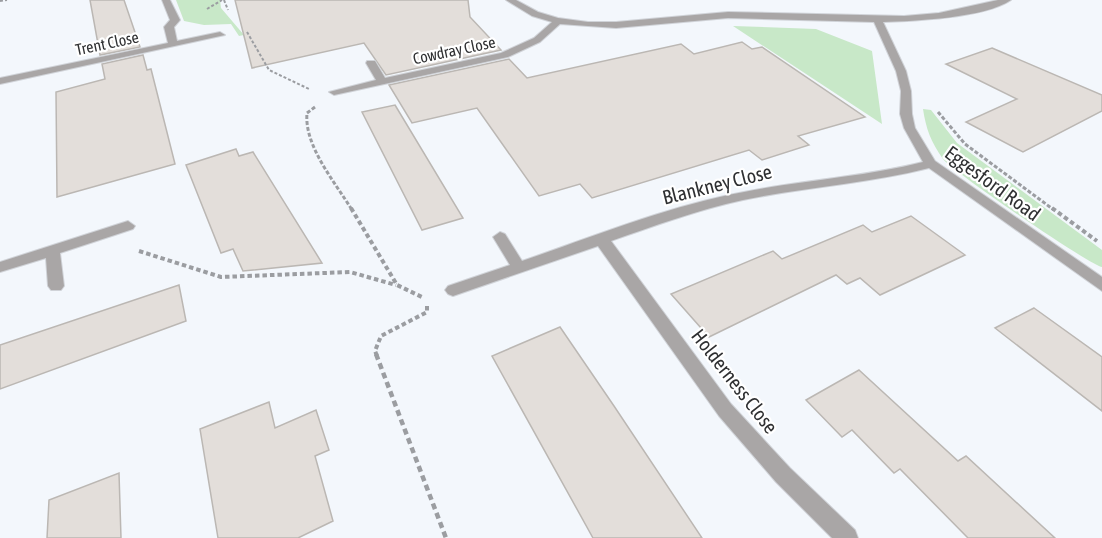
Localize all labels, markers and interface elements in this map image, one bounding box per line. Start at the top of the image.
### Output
street label: Trent Close [74,28,140,58]
street label: Cowdray Close [411,32,497,69]
street label: Eggesford Road [941,141,1045,225]
street label: Blankney Close [660,159,774,209]
street label: Holderness Close [687,324,783,438]

